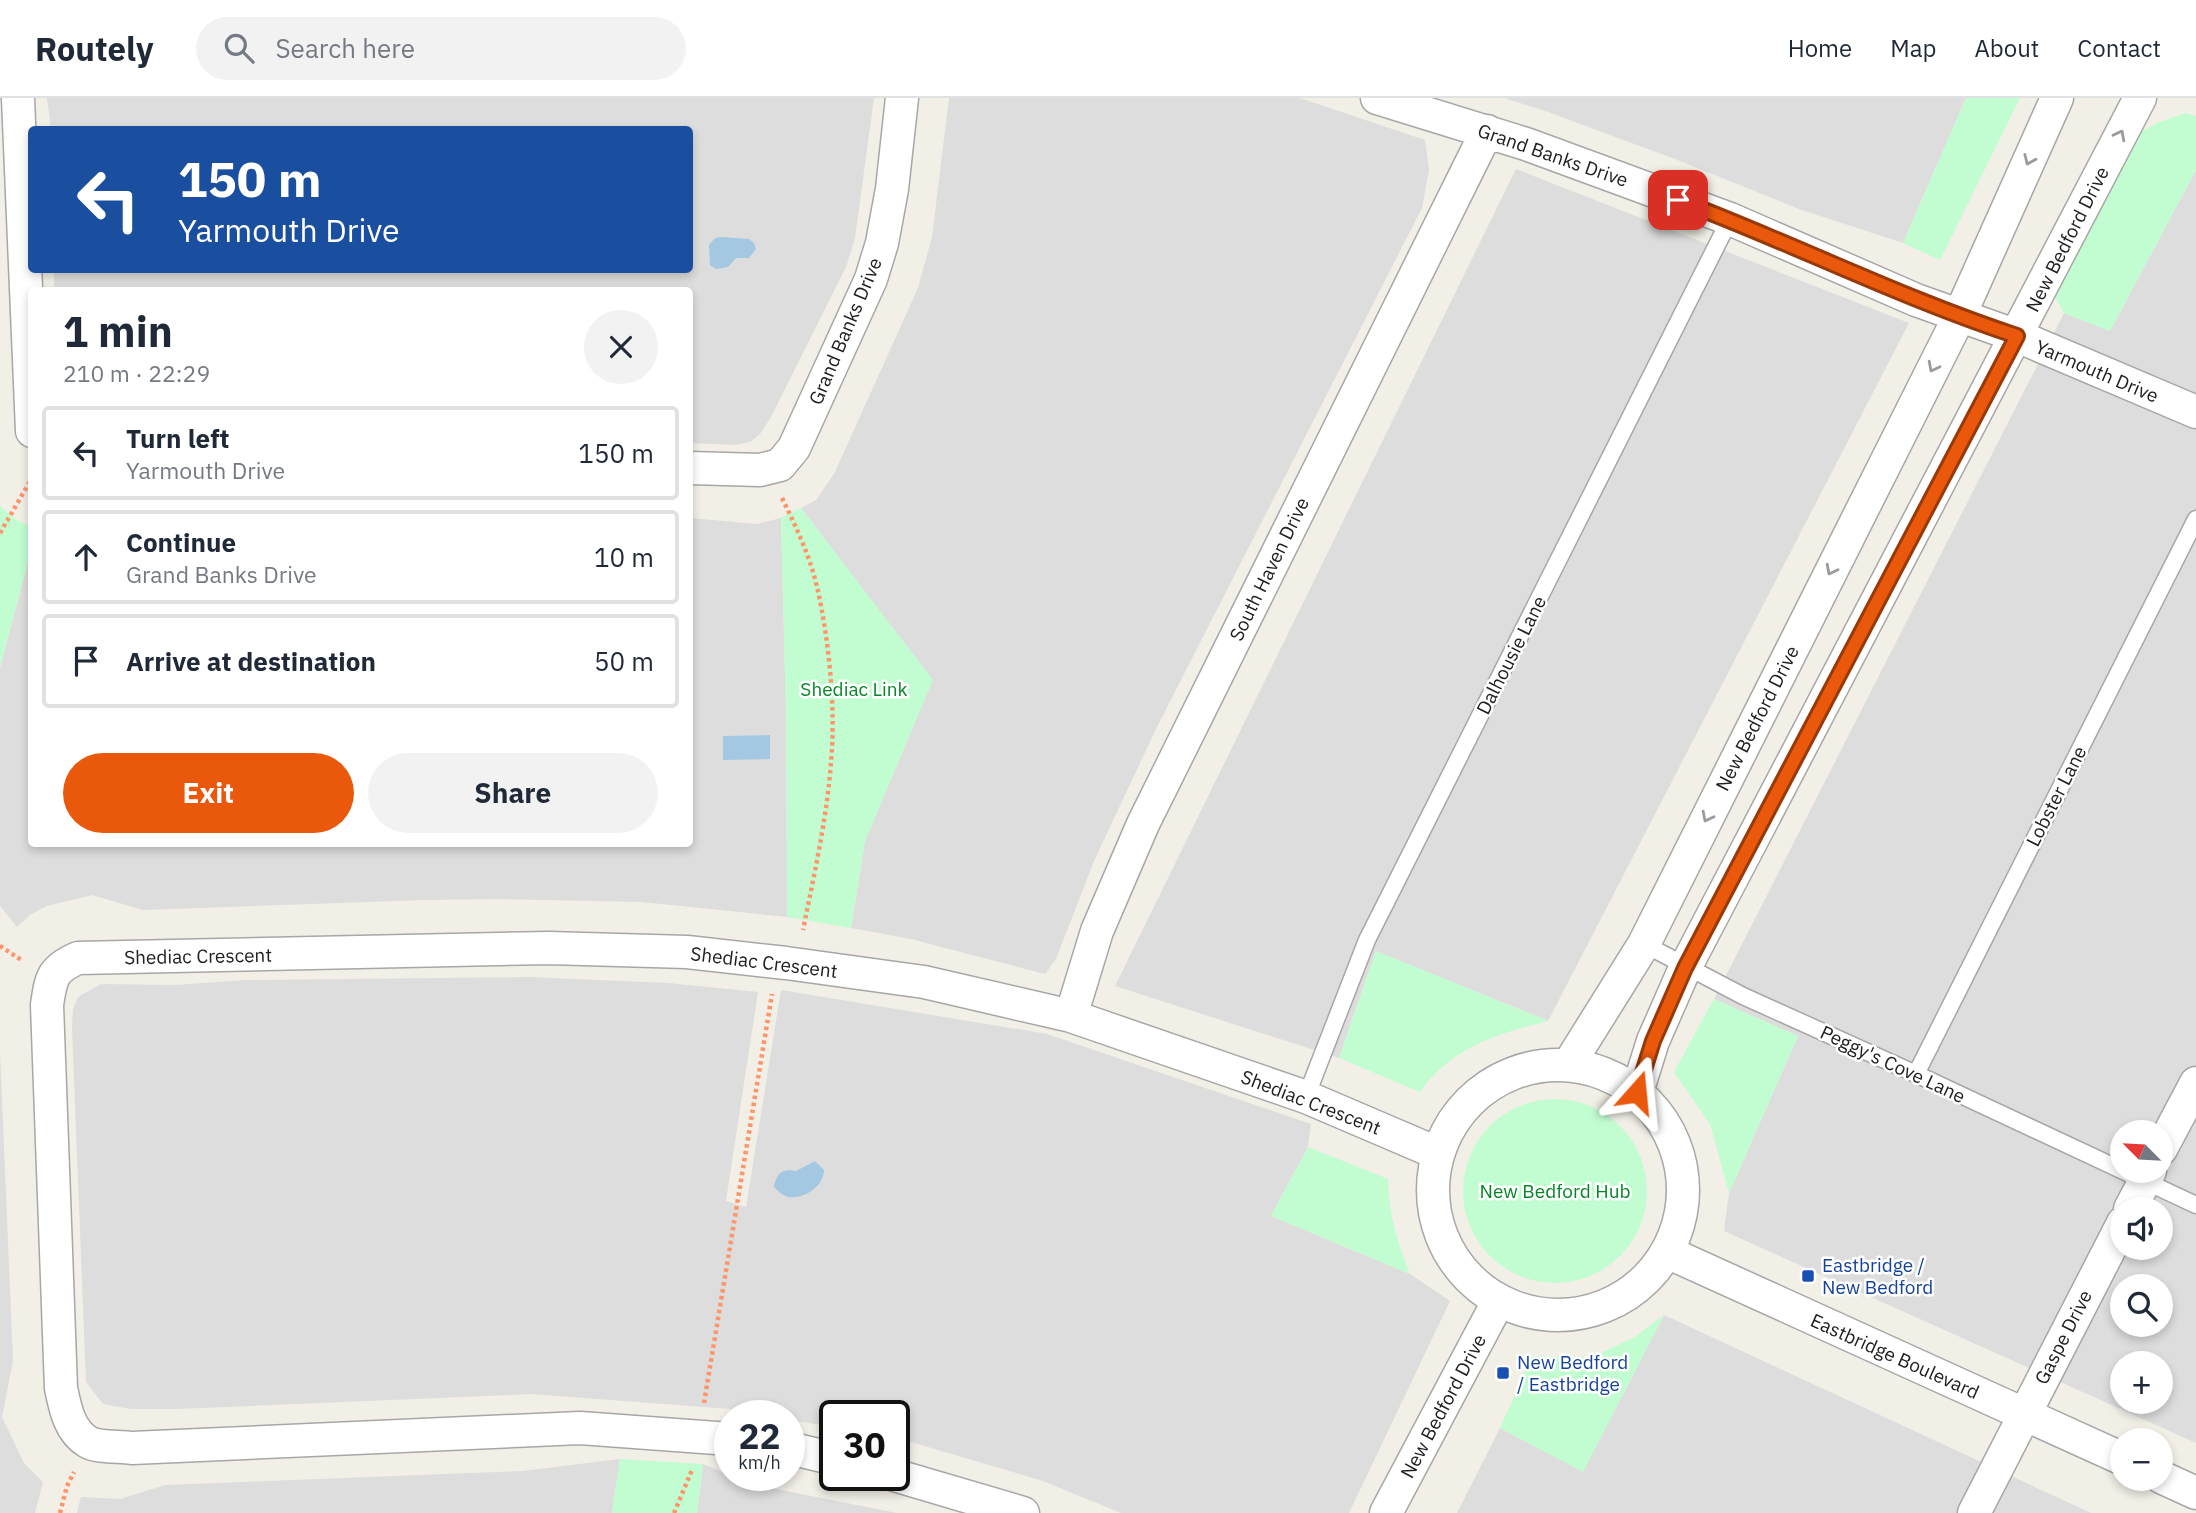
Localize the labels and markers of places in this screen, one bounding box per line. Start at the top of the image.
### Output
pin [1648,170,1708,230]
place label: Eastbridge / New Bedford [1822,1253,1933,1299]
marker: Eastbridge / New Bedford [1800,1268,1816,1284]
place label: New Bedford / Eastbridge [1517,1350,1628,1396]
marker: New Bedford / Eastbridge [1495,1365,1511,1381]

